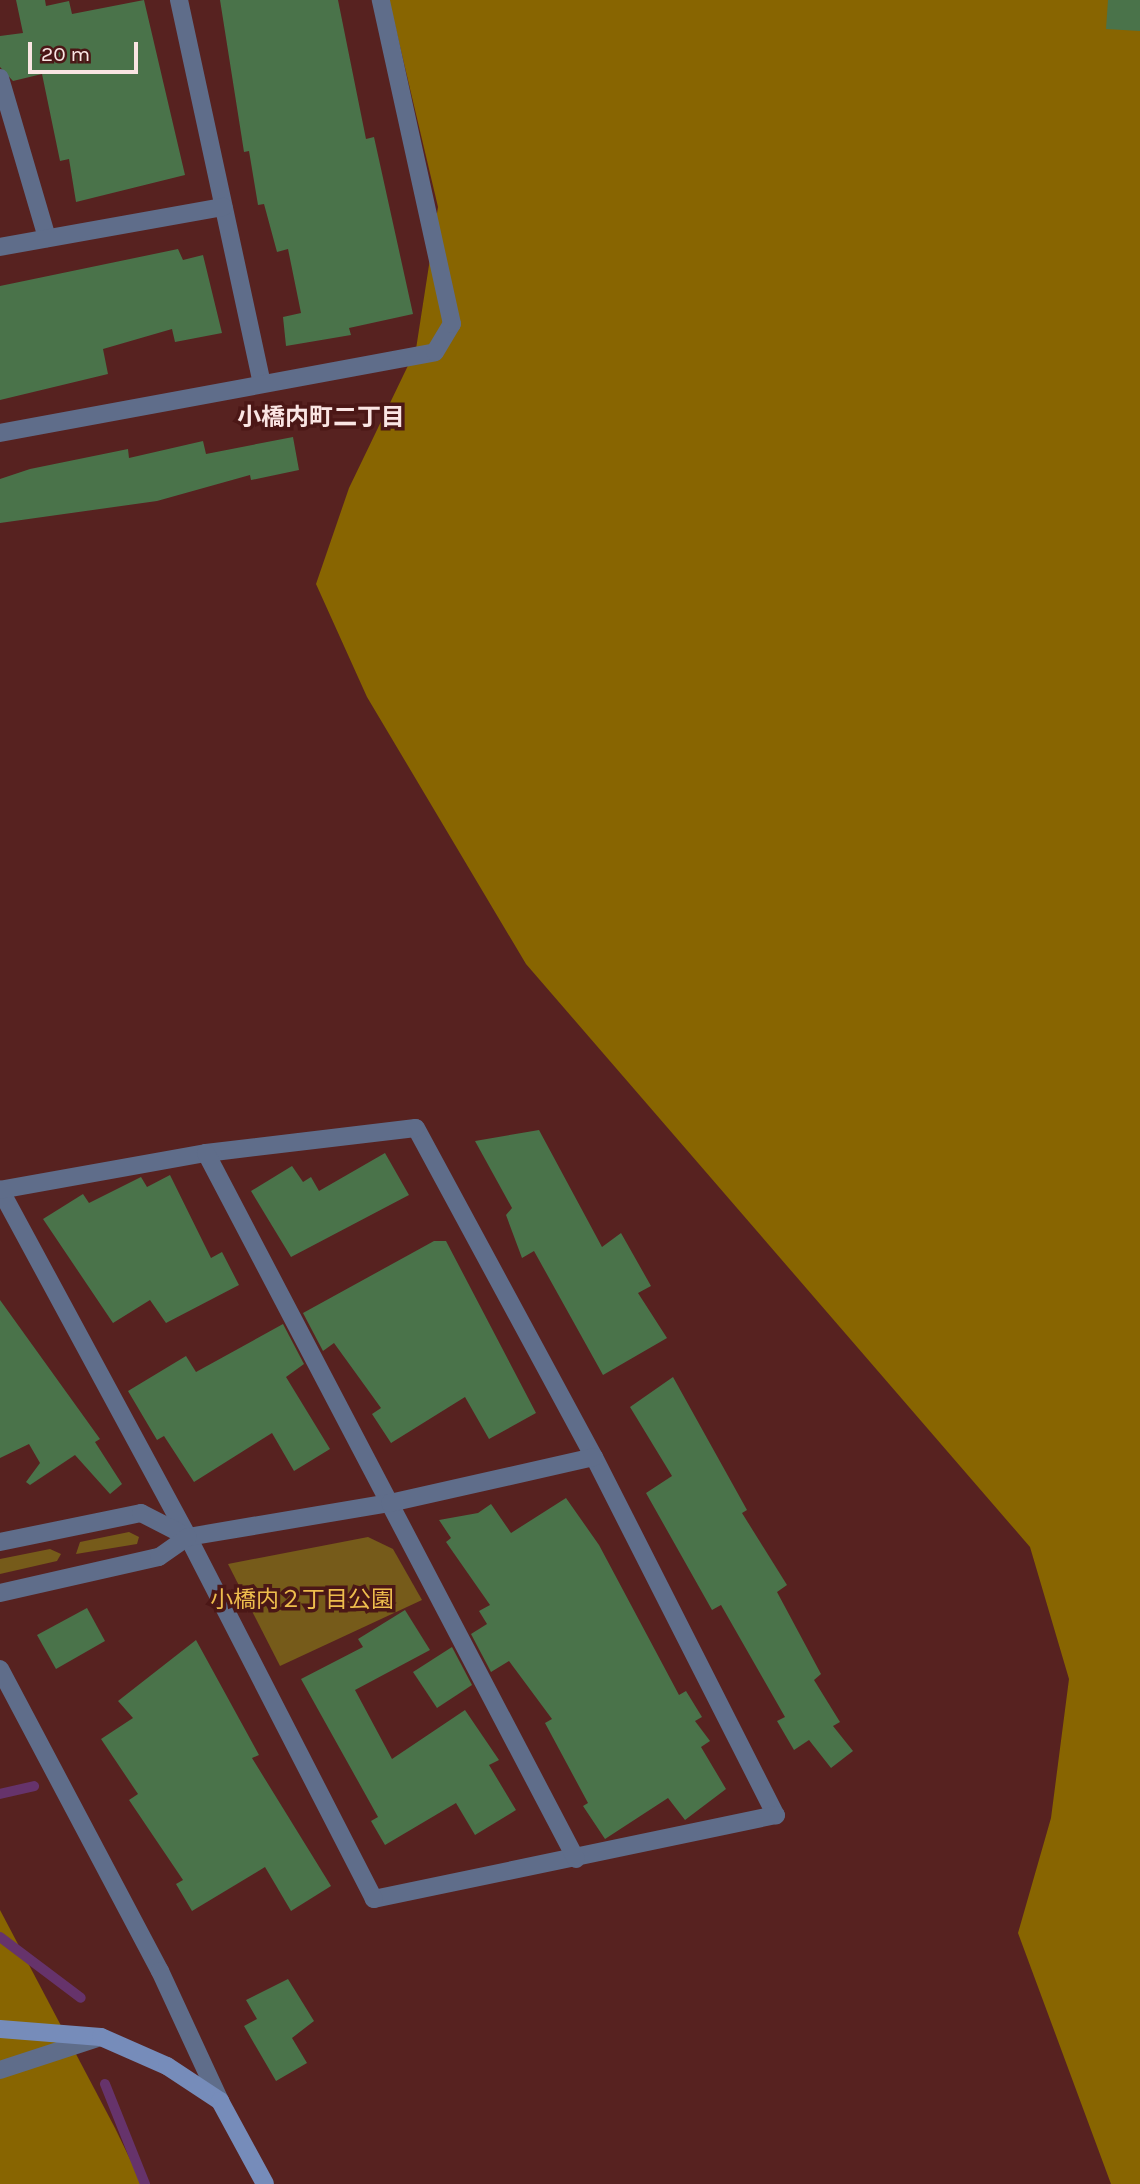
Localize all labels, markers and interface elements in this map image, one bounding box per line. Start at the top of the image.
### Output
scale bar [32,28,142,72]
text: 20 m [41,42,90,66]
district label: 小橋内町二丁目 [237,404,405,432]
park label: 小橋内２丁目公園 [210,1586,394,1614]

